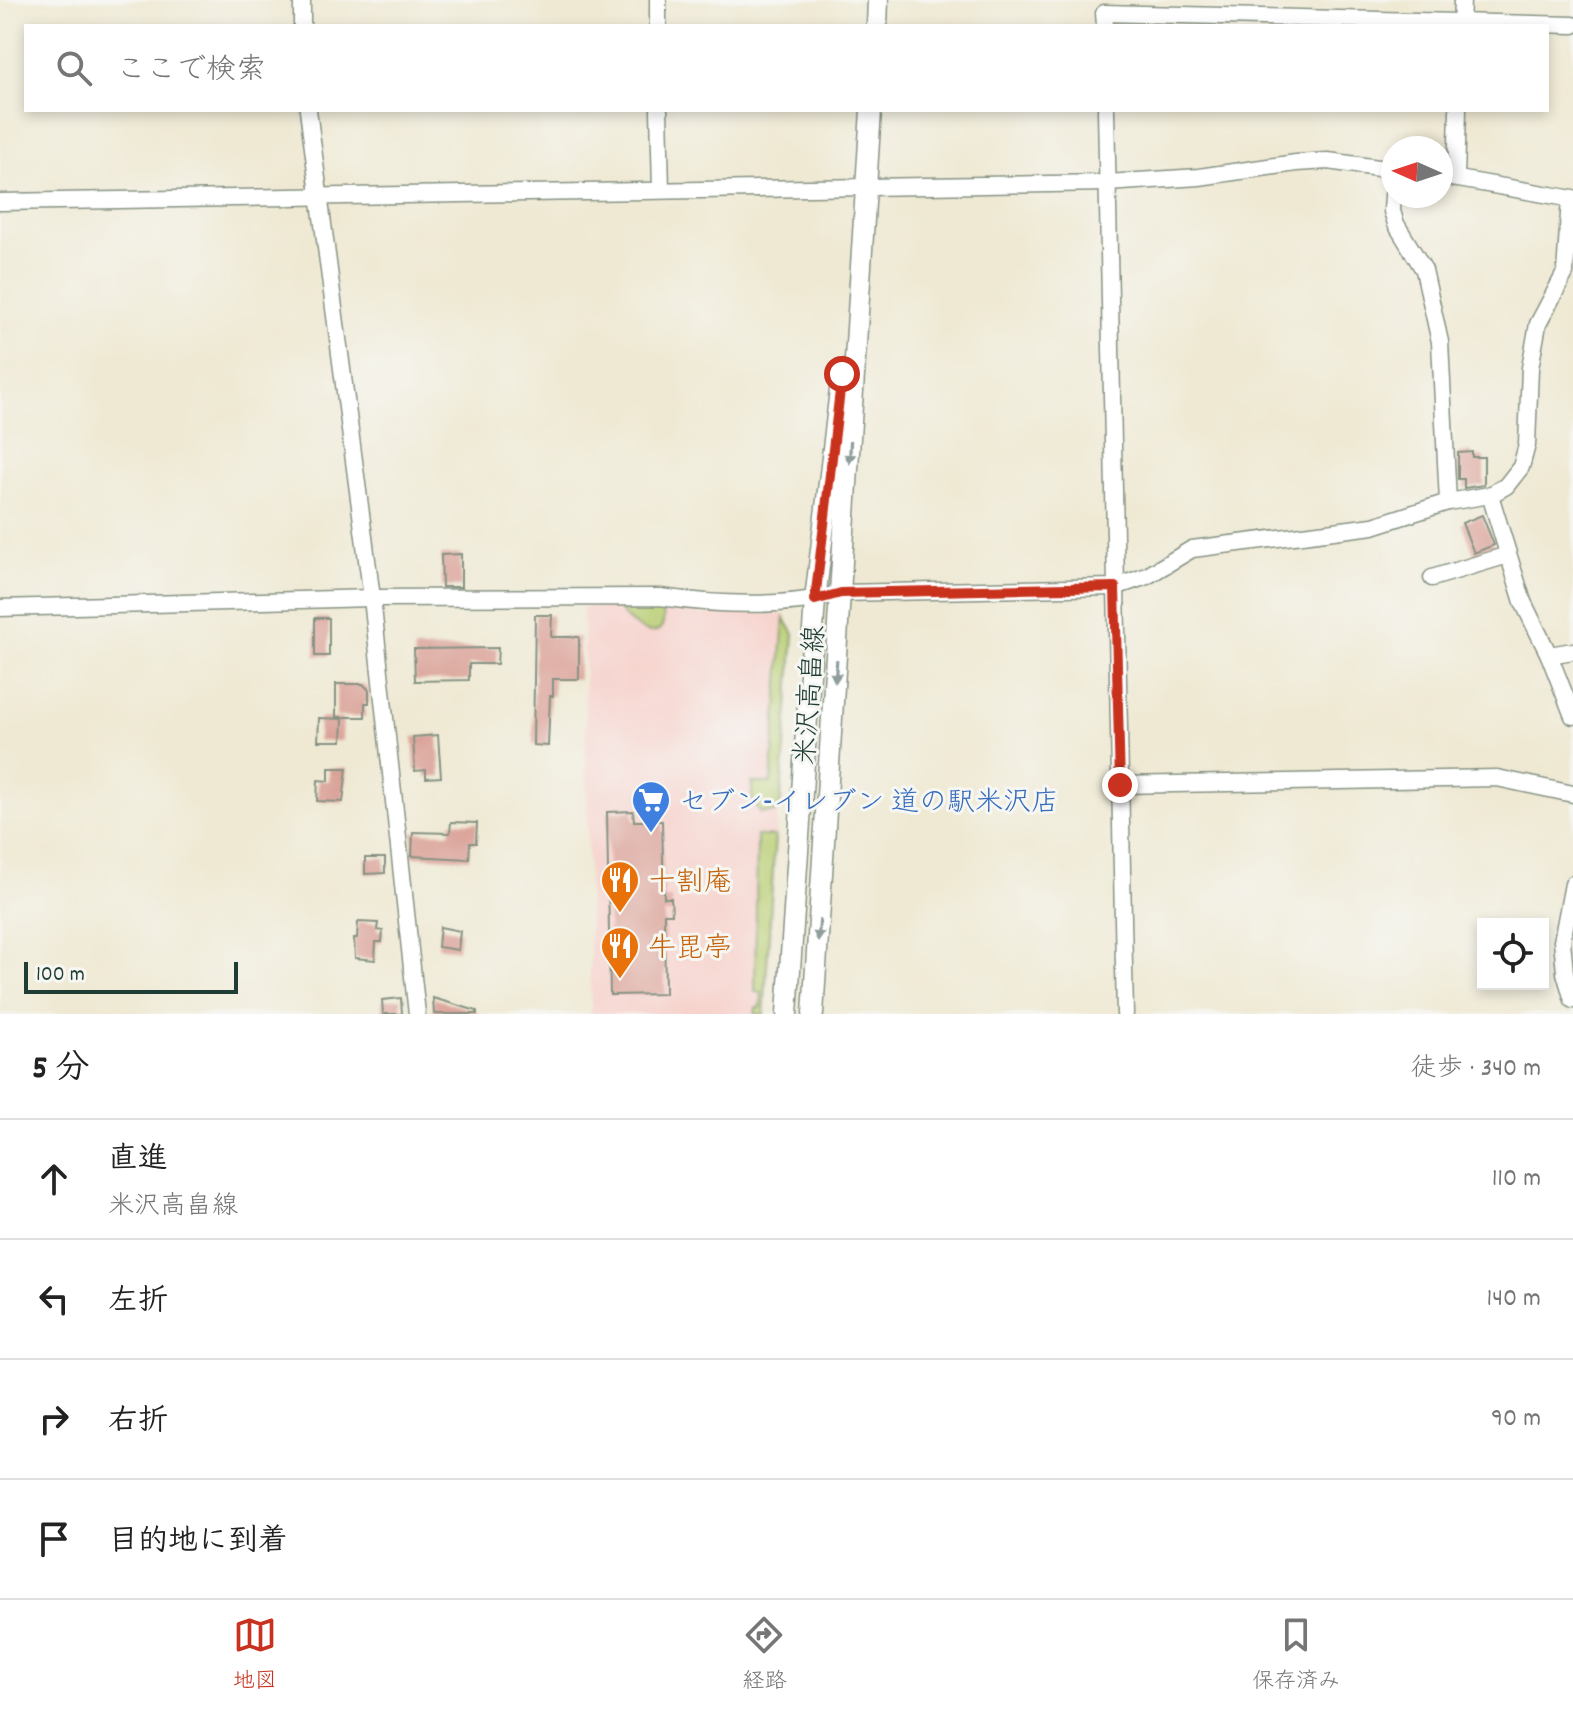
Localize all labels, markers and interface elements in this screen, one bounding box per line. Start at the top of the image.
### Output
search box [24,24,1549,112]
icon: search [52,46,96,90]
text: ここで検索 [116,51,266,94]
north arrow [1381,136,1453,208]
route start [824,356,860,392]
one-way arrow [843,440,856,465]
street label: 米沢高畠線 [788,624,838,767]
one-way arrow [829,659,842,684]
route end [1102,767,1138,803]
supermarket icon: セブン-イレブン 道の駅米沢店 [630,779,672,834]
place label: セブン-イレブン 道の駅米沢店 [679,785,1059,825]
restaurant icon: 十割庵 [599,859,641,914]
place label: 十割庵 [648,865,732,905]
one-way arrow [812,918,825,943]
map controls [1477,918,1549,990]
button: locate [1477,918,1549,990]
restaurant icon: 牛毘亭 [599,925,641,980]
place label: 牛毘亭 [648,931,732,971]
scale bar [24,958,238,994]
text: 100 m [36,960,85,991]
text: 5 分 [32,1046,90,1095]
text: 徒歩 · 340 m [1411,1051,1541,1088]
text: 直進 [108,1140,168,1183]
icon: ahead [32,1157,76,1201]
text: 110 m [1492,1161,1541,1198]
text: 米沢高畠線 [108,1189,238,1226]
icon: left [32,1277,76,1321]
text: 140 m [1487,1281,1541,1318]
text: 左折 [108,1282,168,1325]
icon: right [32,1397,76,1441]
text: 90 m [1491,1401,1541,1438]
text: 右折 [108,1402,168,1445]
icon: arrive [32,1517,76,1561]
text: 目的地に到着 [108,1522,288,1565]
tab: 地図 [233,1613,277,1698]
tab: 経路 [742,1613,786,1698]
tab: 保存済み [1252,1613,1340,1698]

